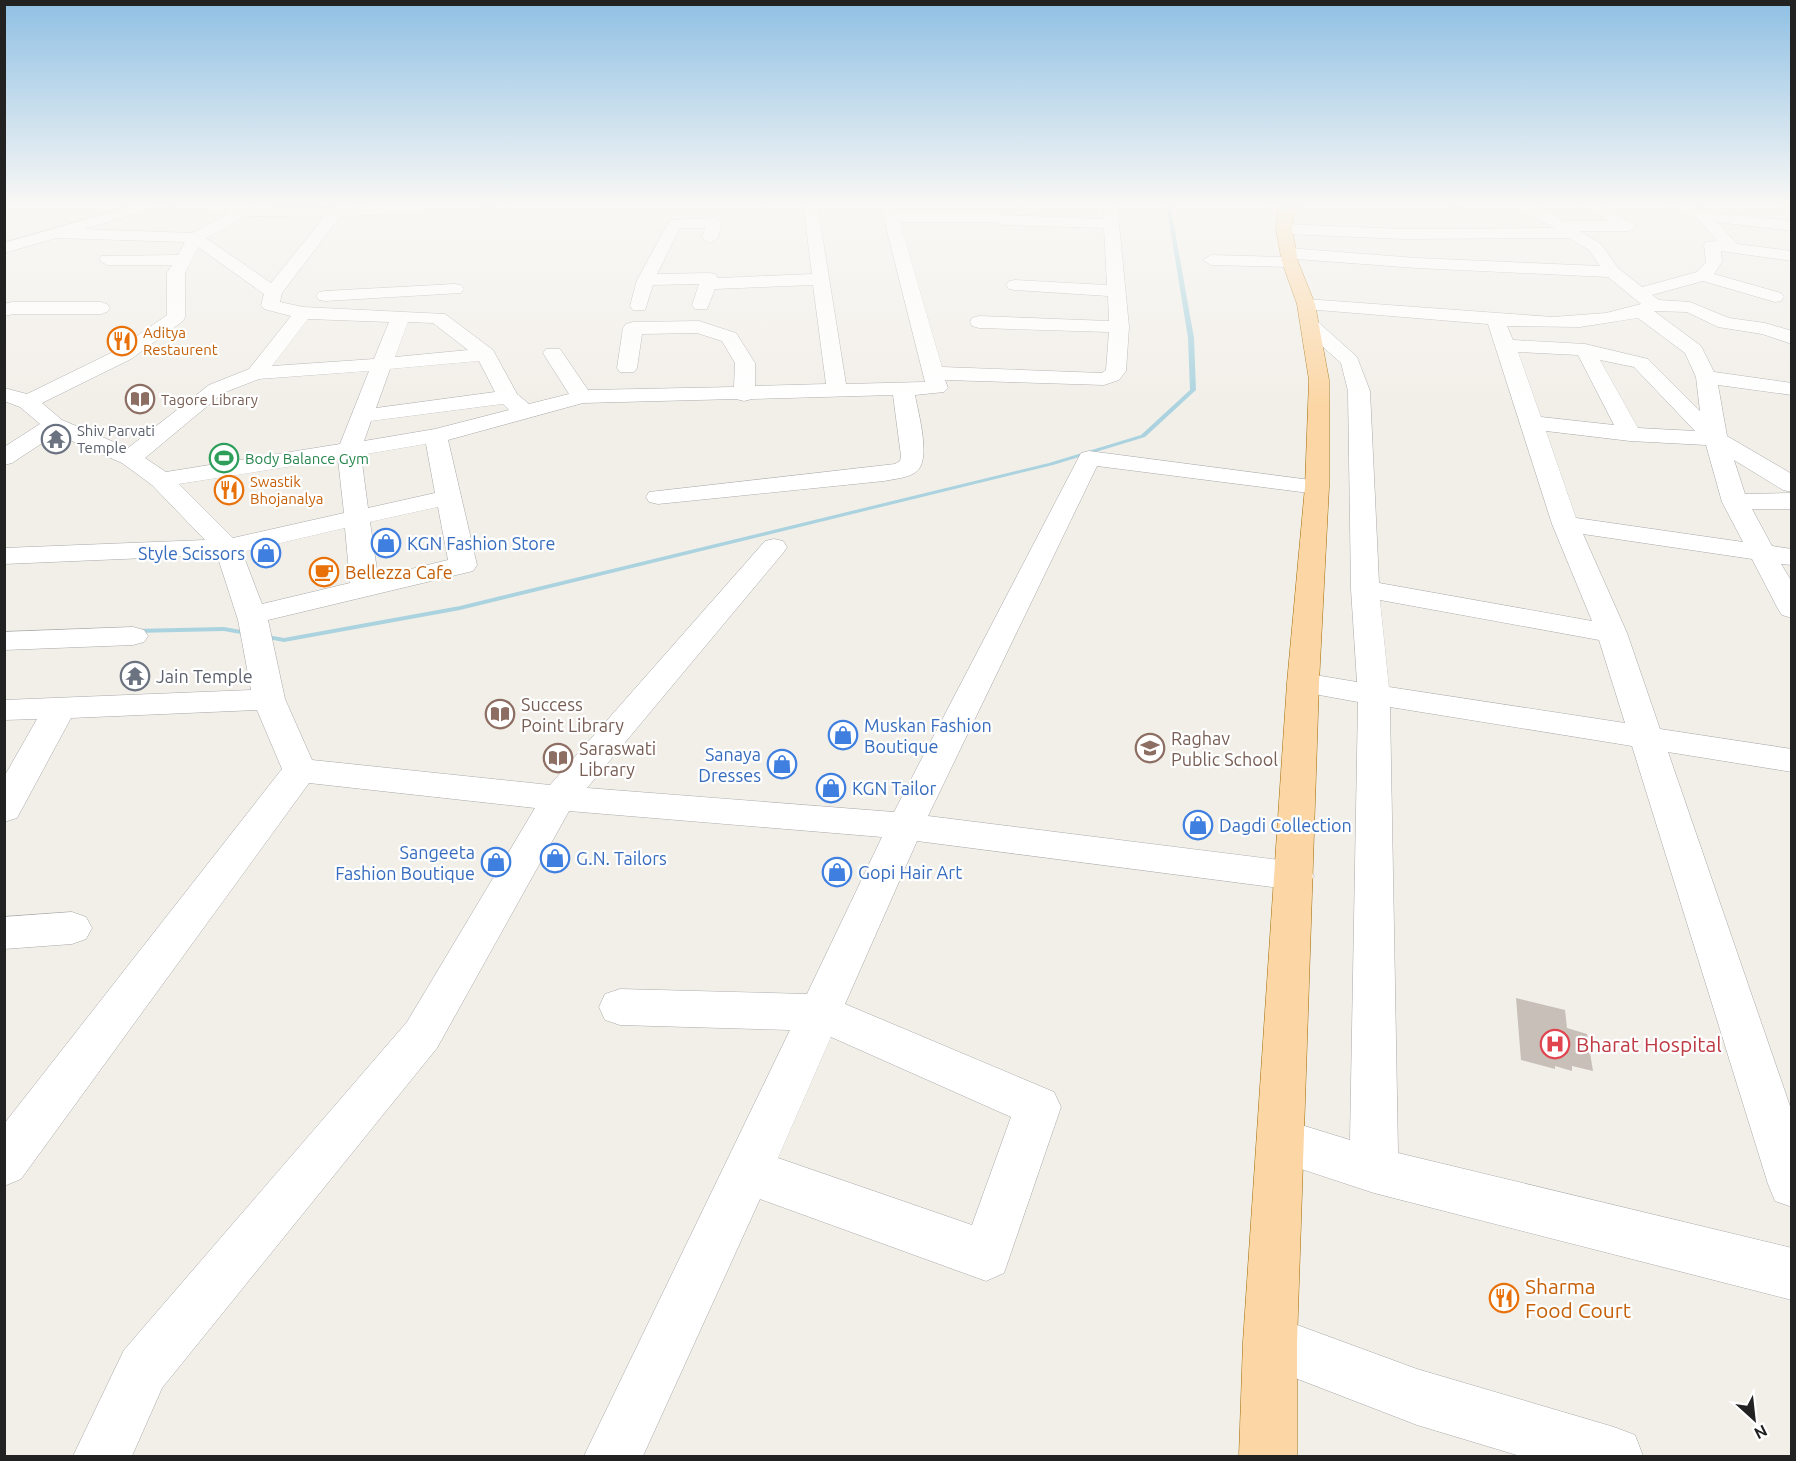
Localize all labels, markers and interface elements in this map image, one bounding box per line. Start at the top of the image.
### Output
place label: Aditya Restaurent [143,324,218,358]
restaurant icon: Aditya Restaurent [106,325,138,357]
library icon: Tagore Library [124,383,156,415]
place label: Tagore Library [161,391,258,408]
place label: Shiv Parvati Temple [77,422,155,456]
temple icon: Shiv Parvati Temple [40,423,72,455]
sports icon: Body Balance Gym [208,442,240,474]
place label: Body Balance Gym [245,450,369,467]
place label: Swastik Bhojanalya [250,473,323,507]
restaurant icon: Swastik Bhojanalya [213,474,245,506]
shop icon: KGN Fashion Store [370,527,402,559]
place label: KGN Fashion Store [407,533,556,553]
shop icon: Style Scissors [250,537,282,569]
place label: Style Scissors [138,543,245,563]
cafe icon: Bellezza Cafe [308,556,340,588]
place label: Bellezza Cafe [345,562,453,582]
temple icon: Jain Temple [119,660,151,692]
place label: Jain Temple [156,666,253,686]
place label: Success Point Library [521,694,624,735]
library icon: Success Point Library [484,698,516,730]
place label: Muskan Fashion Boutique [864,715,992,756]
shop icon: Muskan Fashion Boutique [827,719,859,751]
place label: Raghav Public School [1171,728,1278,769]
school or university icon: Raghav Public School [1134,732,1166,764]
place label: Saraswati Library [579,738,656,779]
library icon: Saraswati Library [542,742,574,774]
place label: Sanaya Dresses [698,744,761,785]
shop icon: Sanaya Dresses [766,748,798,780]
shop icon: KGN Tailor [815,772,847,804]
place label: KGN Tailor [852,778,937,798]
shop icon: Dagdi Collection [1182,809,1214,841]
place label: Dagdi Collection [1219,815,1352,835]
place label: Sangeeta Fashion Boutique [335,842,475,883]
shop icon: G.N. Tailors [539,842,571,874]
shop icon: Sangeeta Fashion Boutique [480,846,512,878]
place label: G.N. Tailors [576,848,667,868]
shop icon: Gopi Hair Art [821,856,853,888]
place label: Gopi Hair Art [858,862,962,882]
hospital icon: Bharat Hospital [1539,1028,1571,1060]
place label: Bharat Hospital [1576,1032,1722,1056]
place label: Sharma Food Court [1525,1274,1631,1322]
restaurant icon: Sharma Food Court [1488,1282,1520,1314]
north arrow [1724,1389,1784,1449]
text: N [1751,1422,1770,1443]

